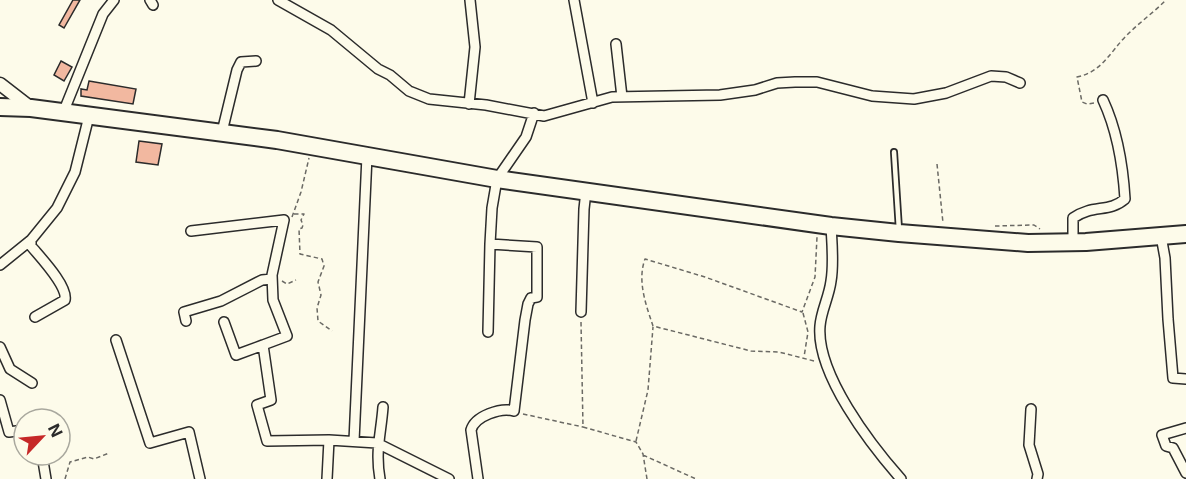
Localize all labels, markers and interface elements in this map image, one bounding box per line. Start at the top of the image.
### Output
north arrow [12,407,72,467]
text: N [44,421,67,440]

